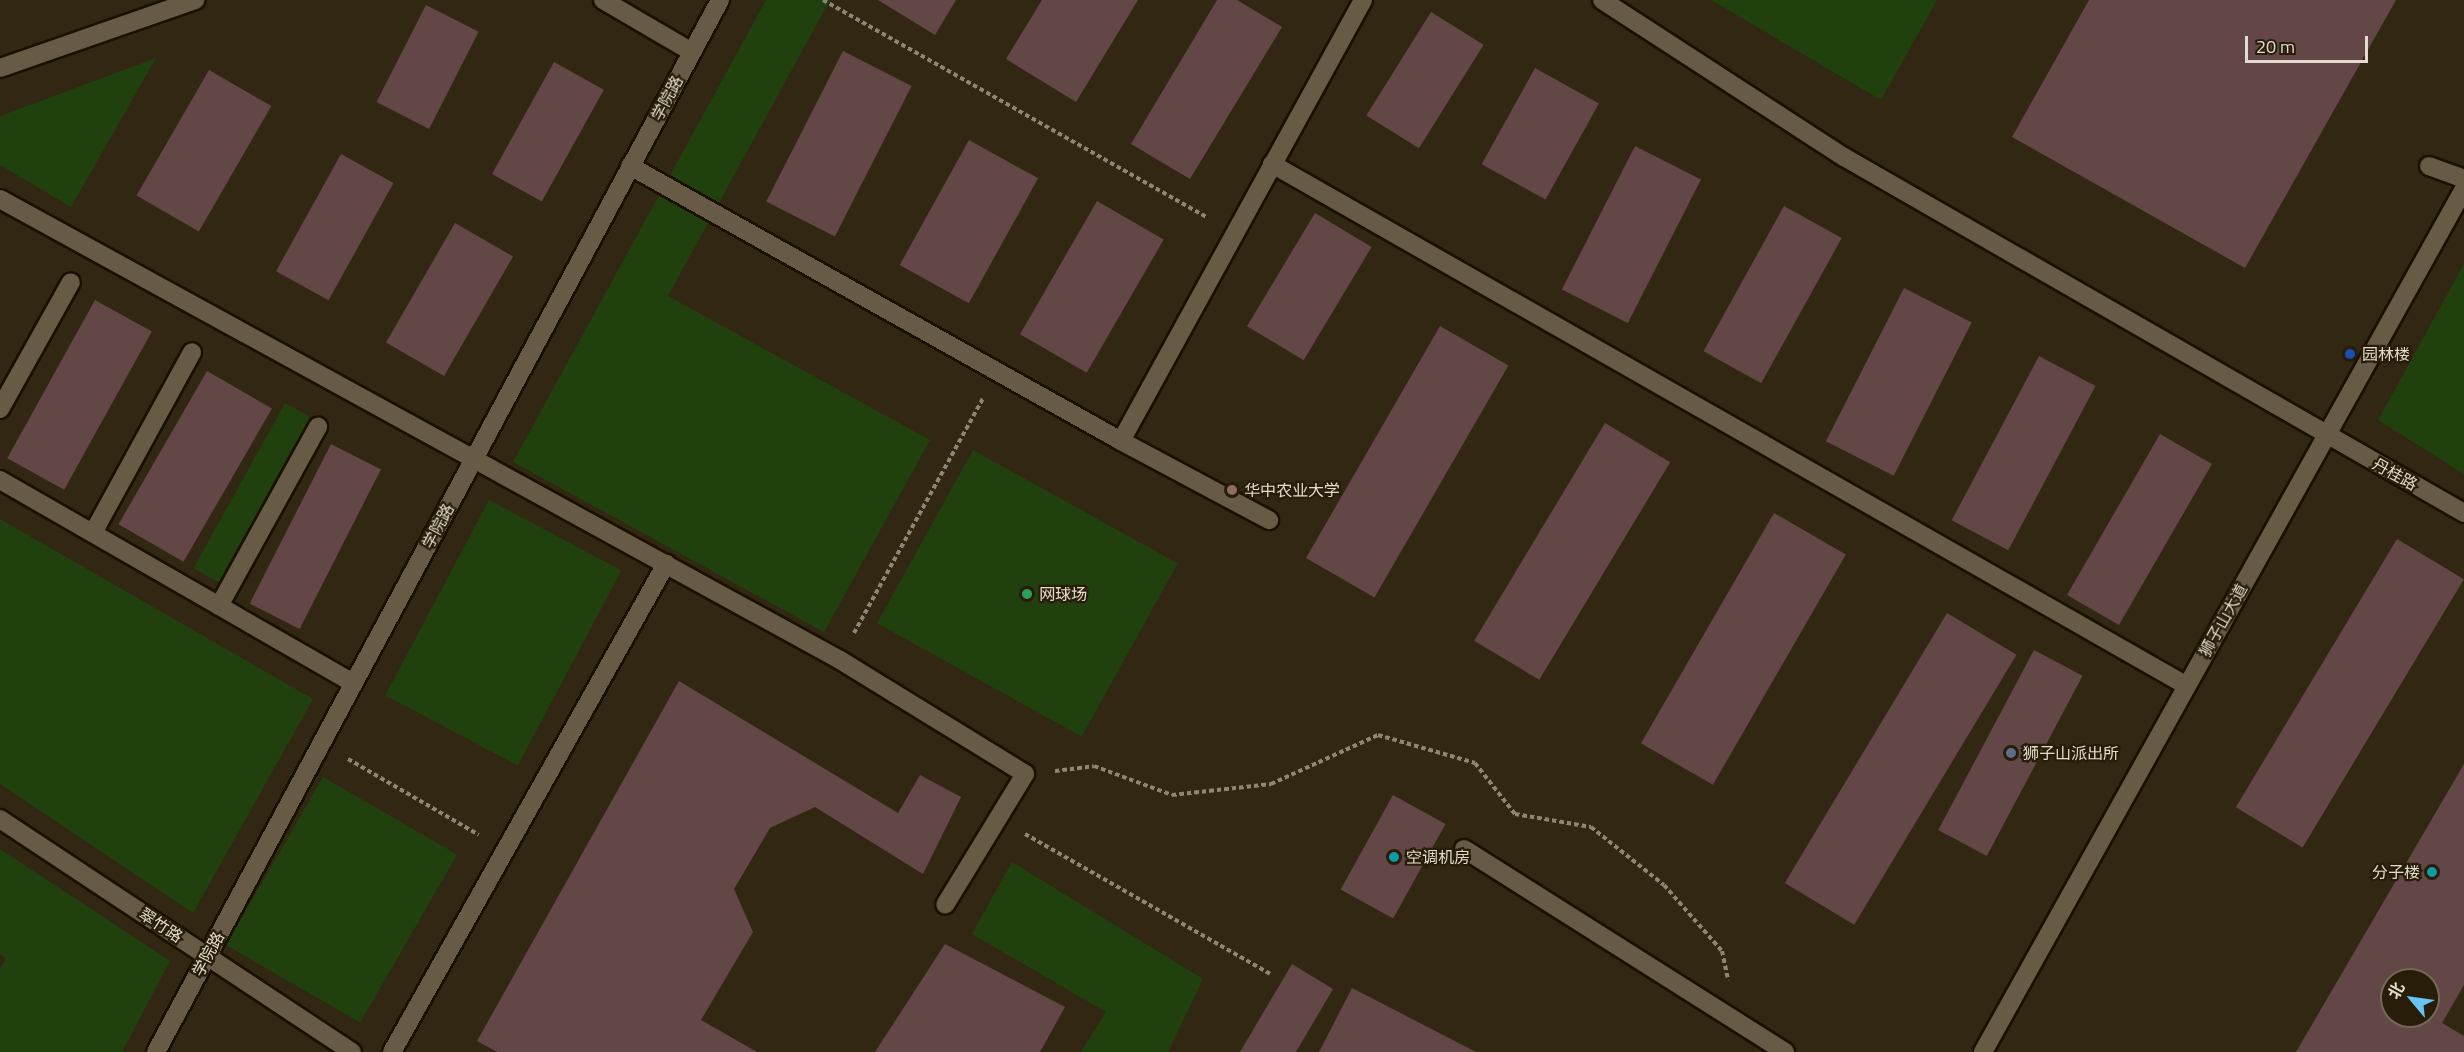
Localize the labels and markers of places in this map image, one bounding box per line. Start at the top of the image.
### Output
place label: 园林楼 [2362,344,2410,364]
marker: 园林楼 [2343,347,2357,361]
place label: 华中农业大学 [1244,480,1340,500]
marker: 华中农业大学 [1225,483,1239,497]
place label: 网球场 [1039,584,1087,604]
marker: 网球场 [1020,587,1034,601]
place label: 狮子山派出所 [2023,743,2119,763]
marker: 狮子山派出所 [2004,746,2018,760]
place label: 空调机房 [1406,847,1470,867]
marker: 空调机房 [1387,850,1401,864]
place label: 分子楼 [2372,862,2420,882]
marker: 分子楼 [2425,865,2439,879]

